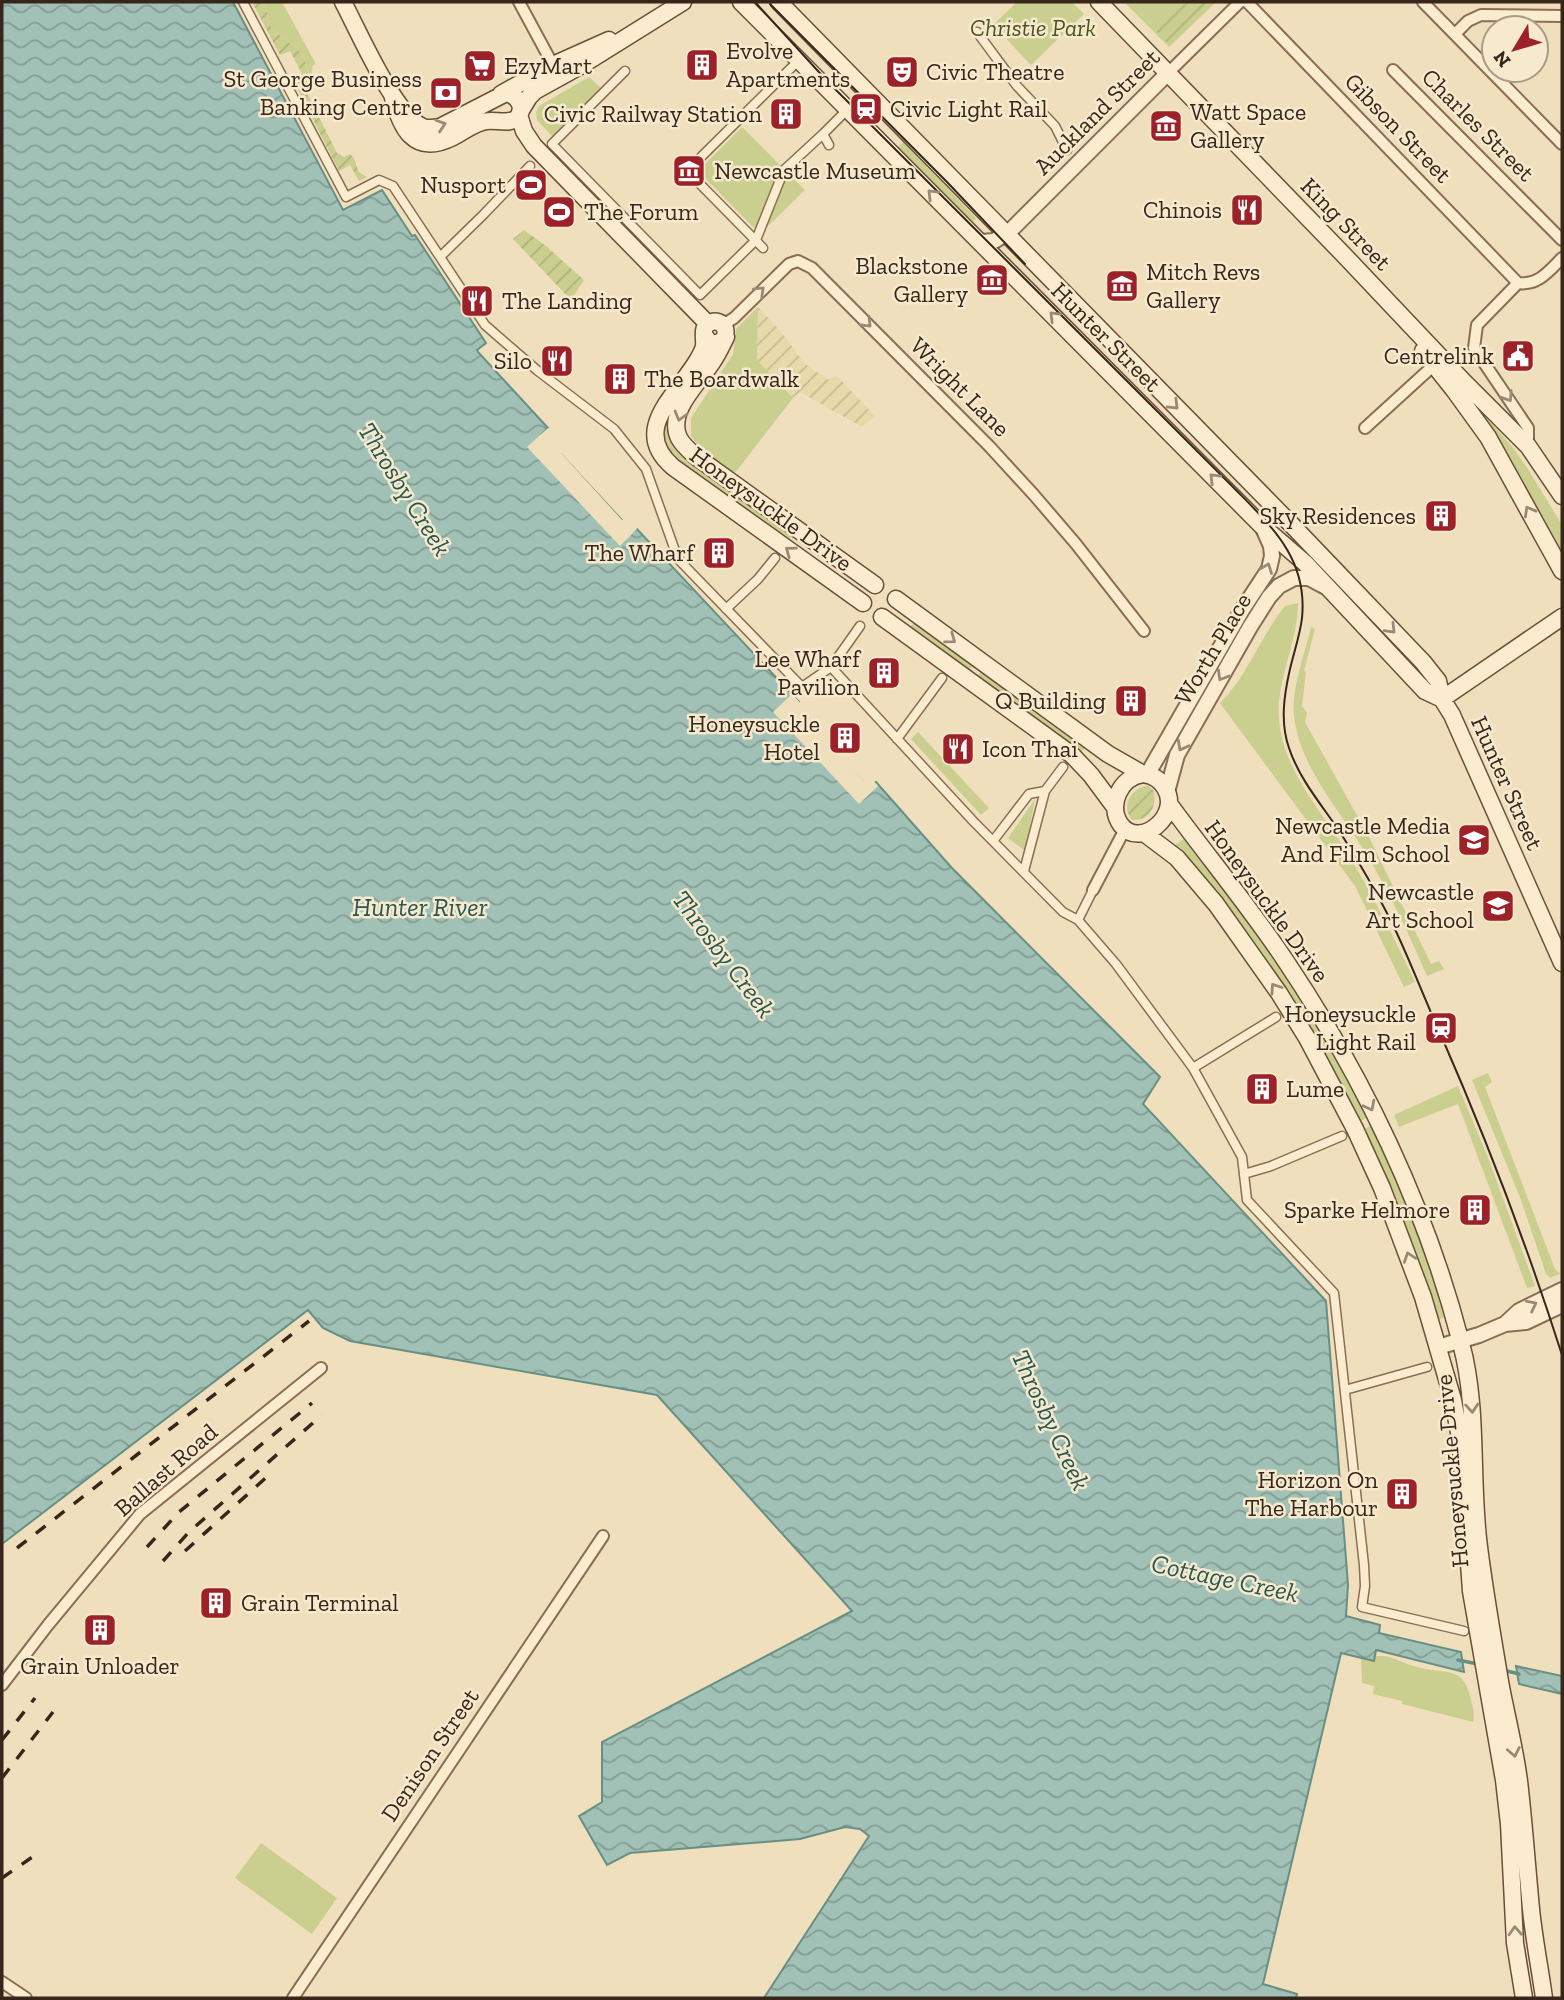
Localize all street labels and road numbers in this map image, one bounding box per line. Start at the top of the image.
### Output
street label: Auckland Street [1028,43,1166,181]
street label: Charles Street [1416,62,1541,187]
street label: Gibson Street [1339,67,1458,189]
street label: King Street [1295,171,1398,276]
street label: Hunter Street [1045,276,1167,398]
street label: Wright Lane [904,331,1016,443]
street label: Honeysuckle Drive [684,440,858,577]
street label: Worth Place [1168,588,1257,710]
street label: Hunter Street [1465,711,1550,854]
street label: Honeysuckle Drive [1199,814,1336,988]
street label: Honeysuckle Drive [1429,1373,1474,1569]
street label: Ballast Road [108,1417,223,1522]
street label: Denison Street [375,1683,485,1827]

